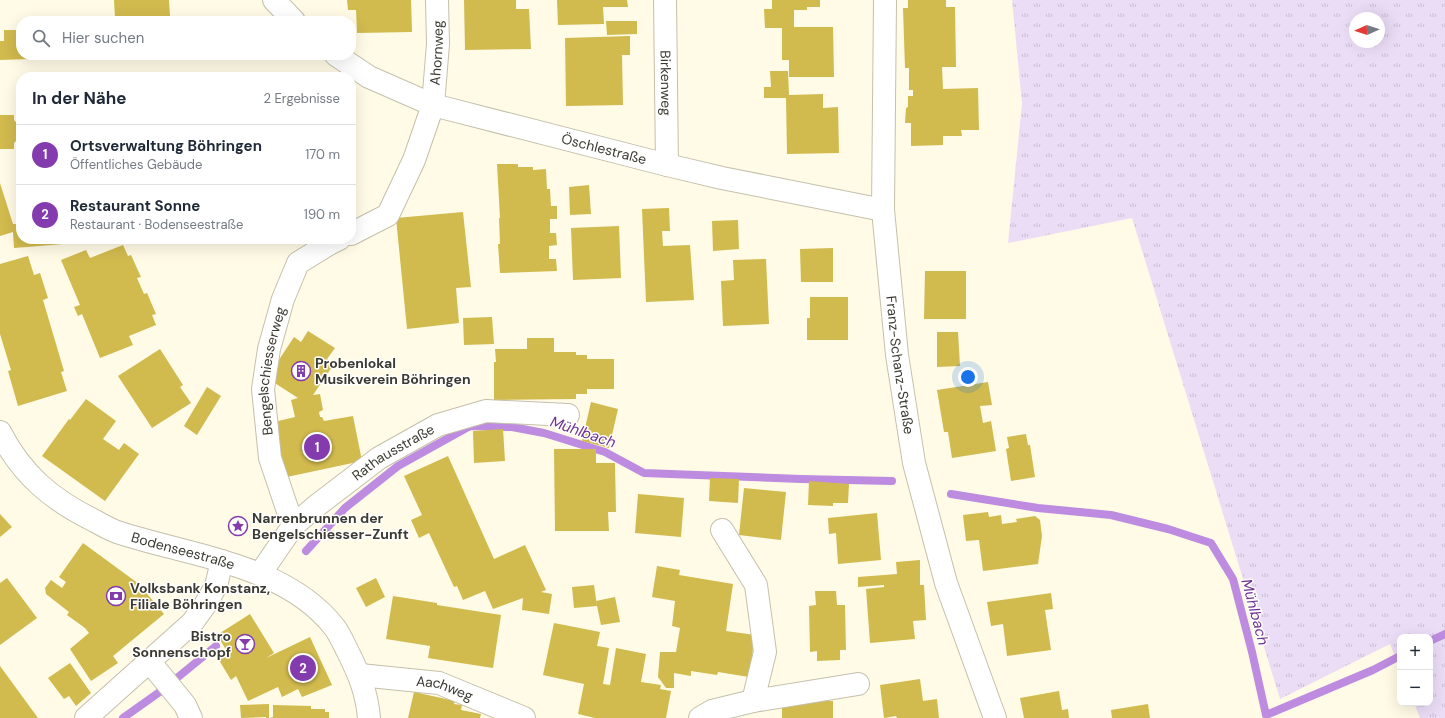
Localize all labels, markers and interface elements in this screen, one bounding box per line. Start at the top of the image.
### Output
north arrow [1349,12,1385,48]
search box [16,16,356,60]
street label: Ahornweg [426,20,447,86]
icon: search [30,27,52,49]
text: Hier suchen [62,28,144,48]
street label: Birkenweg [657,50,675,116]
text: In der Nähe [32,87,127,109]
text: 2 Ergebnisse [264,90,340,107]
street label: Öschlestraße [560,129,648,168]
text: Ortsverwaltung Böhringen [70,136,262,156]
text: 1 [43,146,47,163]
text: 170 m [305,146,340,163]
text: Öffentliches Gebäude [70,156,202,173]
text: Restaurant Sonne [70,196,200,216]
text: 2 [41,206,49,223]
text: 190 m [304,206,340,223]
text: Restaurant · Bodenseestraße [70,216,243,233]
street label: Franz-Schanz-Straße [882,295,918,436]
street label: Bengelschiesserweg [254,304,290,436]
place label: Probenlokal Musikverein Böhringen [315,354,471,388]
building icon: Probenlokal Musikverein Böhringen [290,360,312,382]
your location [958,367,978,387]
water label: Mühlbach [548,411,619,453]
street label: Rathausstraße [348,420,438,485]
pin: 1 [304,432,330,462]
place label: Narrenbrunnen der Bengelschiesser-Zunft [252,509,409,543]
place icon: Narrenbrunnen der Bengelschiesser-Zunft [227,515,249,537]
street label: Bodenseestraße [129,528,237,573]
water label: Mühlbach [1237,577,1274,648]
place label: Volksbank Konstanz, Filiale Böhringen [130,579,270,613]
bank icon: Volksbank Konstanz, Filiale Böhringen [105,585,127,607]
place label: Bistro Sonnenschopf [132,627,231,661]
bar icon: Bistro Sonnenschopf [234,633,256,655]
map controls [1397,634,1433,706]
button: + [1397,634,1433,670]
pin: 2 [290,653,316,683]
button: − [1397,670,1433,706]
street label: Aachweg [415,672,476,705]

